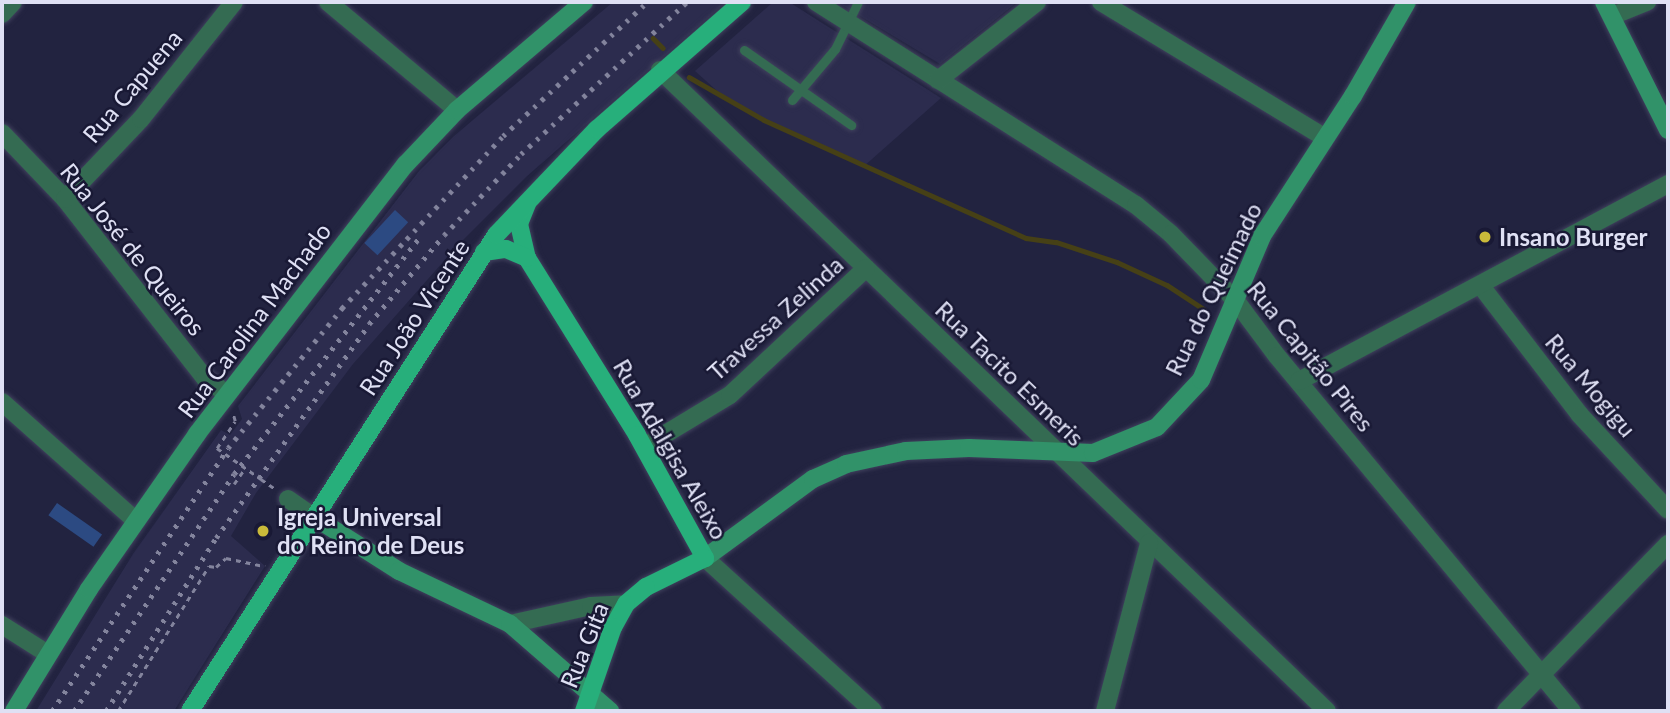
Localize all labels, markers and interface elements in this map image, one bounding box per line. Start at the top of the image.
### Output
street label: Rua Capuena [76,24,188,148]
street label: Rua José de Queiros [55,157,211,341]
street label: Rua do Queimado [1159,198,1267,380]
street label: Rua Carolina Machado [171,217,337,423]
place label: Insano Burger [1499,223,1648,251]
marker: Insano Burger [1477,229,1493,245]
street label: Rua João Vicente [353,233,475,401]
street label: Travessa Zelinda [701,250,849,386]
street label: Rua Capitão Pires [1242,275,1380,437]
street label: Rua Tacito Esmeris [929,294,1091,452]
street label: Rua Mogigu [1540,328,1642,442]
street label: Rua Adalgisa Aleixo [607,353,735,545]
place label: Igreja Universal do Reino de Deus [277,503,464,559]
marker: Igreja Universal do Reino de Deus [255,523,271,539]
street label: Rua Gita [554,598,614,692]

